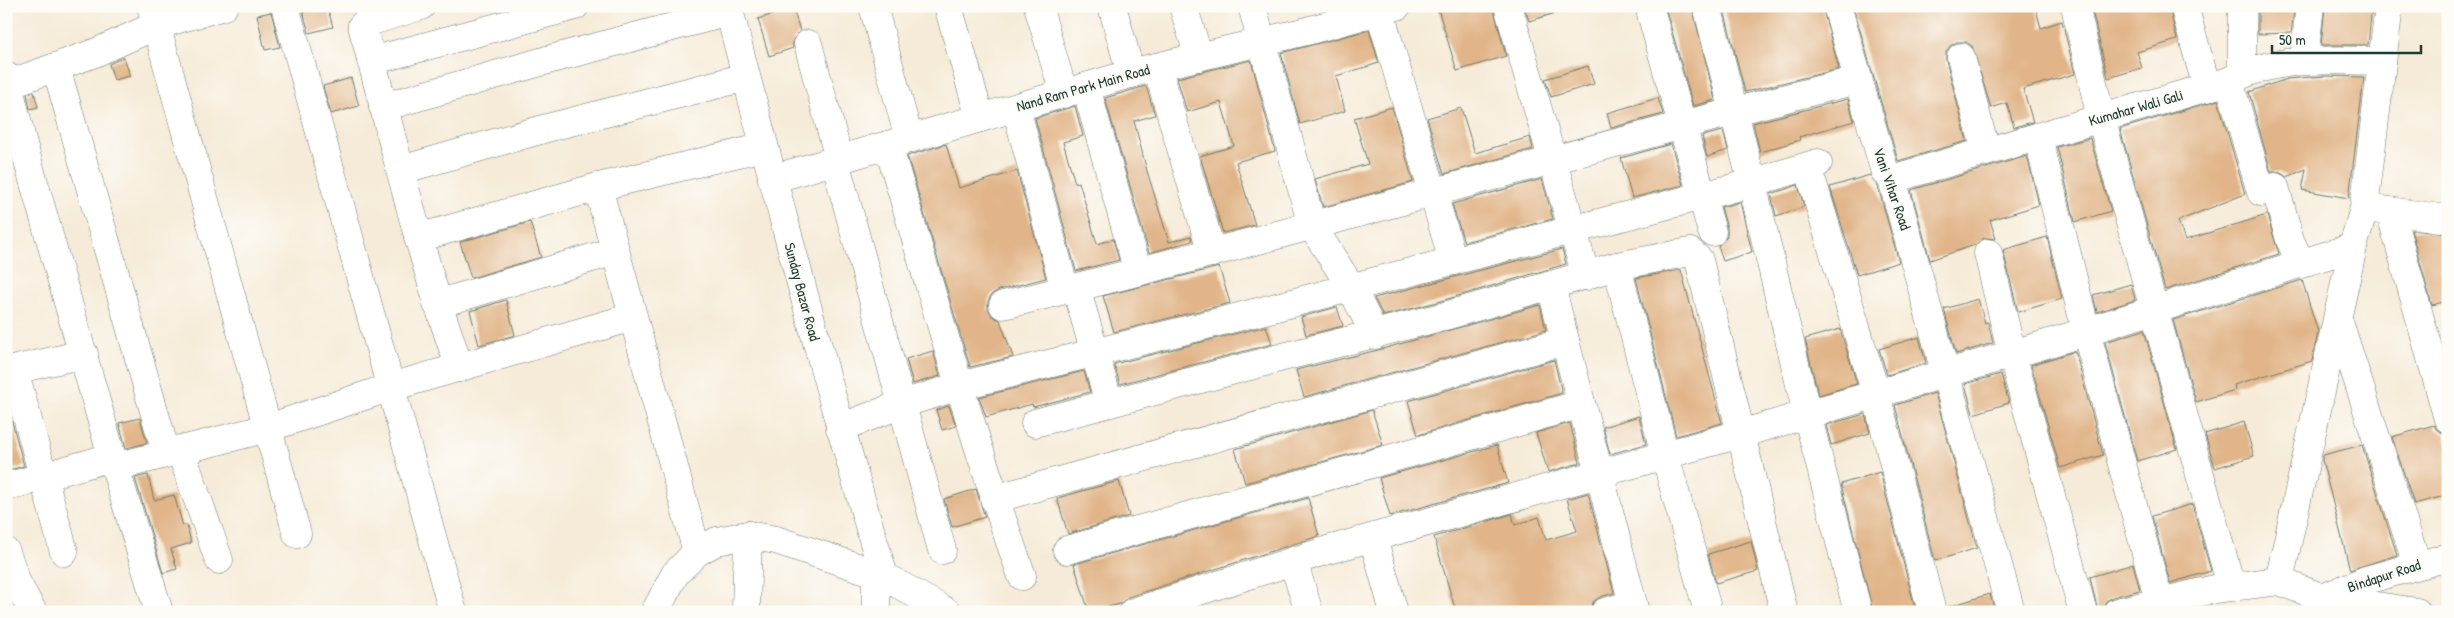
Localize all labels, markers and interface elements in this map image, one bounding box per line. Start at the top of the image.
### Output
scale bar [2272,22,2420,54]
text: 50 m [2279,29,2306,50]
street label: Nand Ram Park Main Road [1014,58,1152,117]
street label: Kumahar Wali Gali [2086,84,2186,131]
street label: Vani Vihar Road [1869,145,1916,233]
street label: Sunday Bazar Road [779,240,826,343]
street label: Bindapur Road [2345,554,2423,597]

